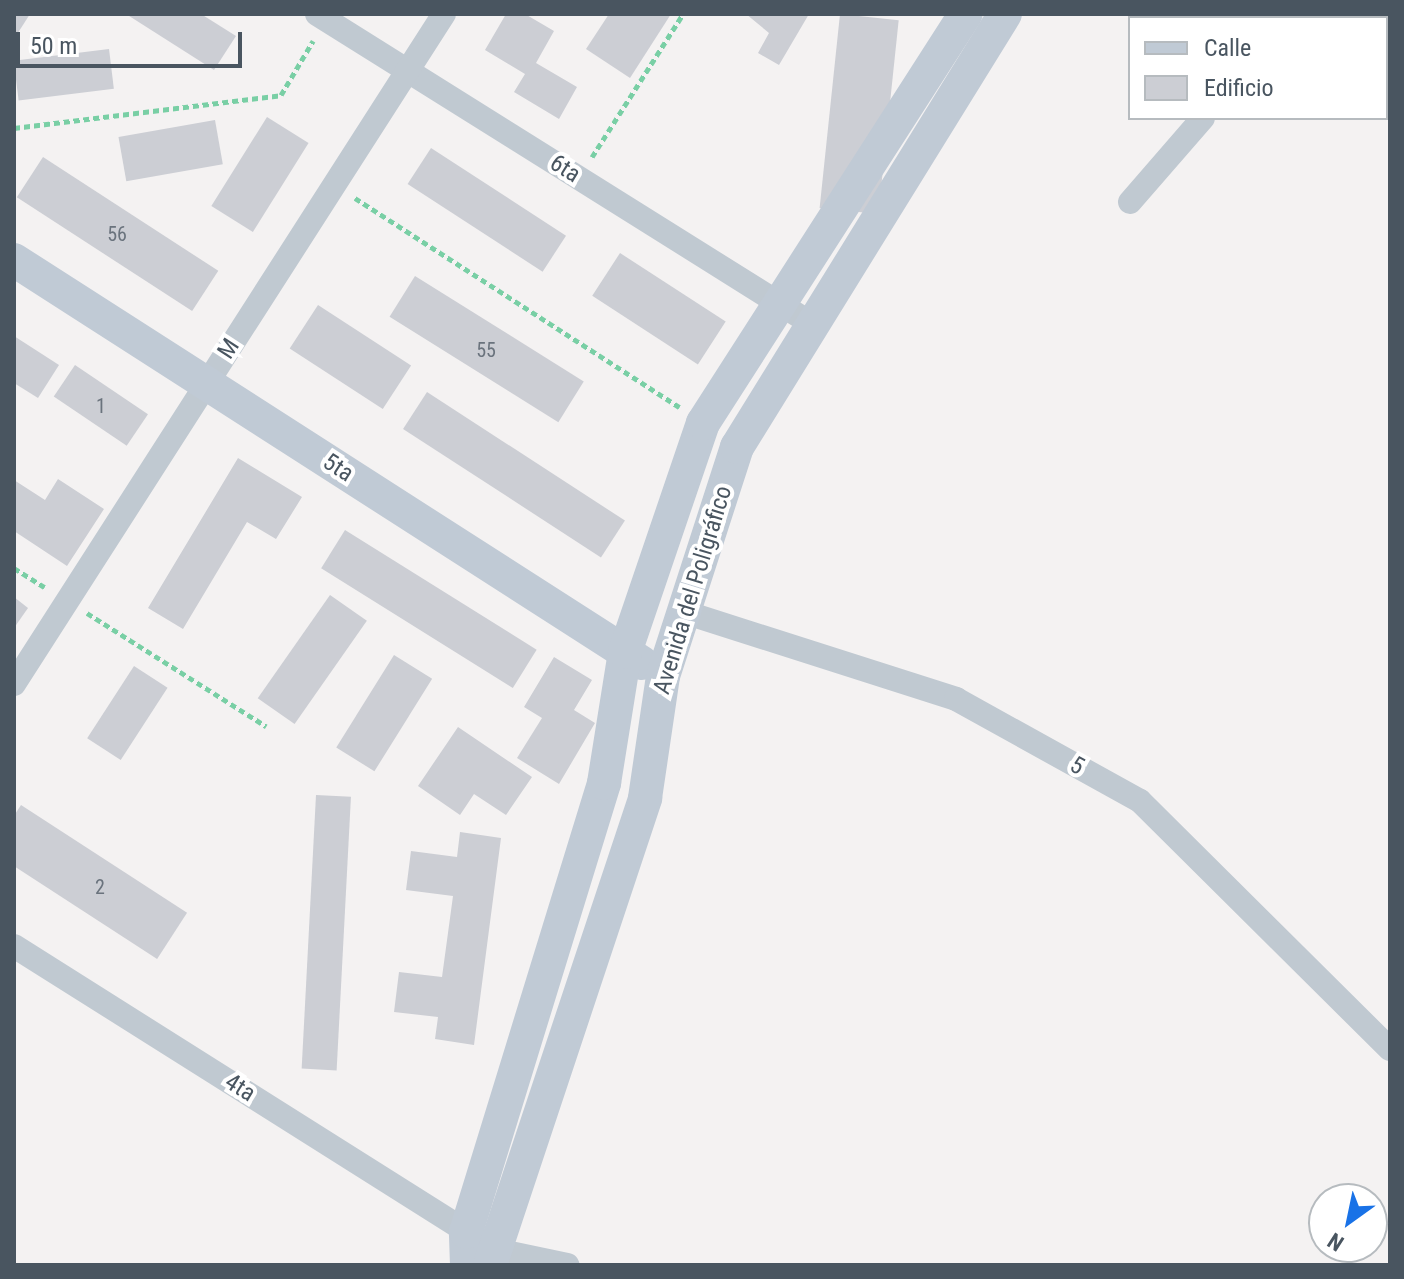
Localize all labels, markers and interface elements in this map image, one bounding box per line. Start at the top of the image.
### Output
scale bar [20,16,246,66]
legend [1128,16,1388,120]
text: 50 m [30,32,77,60]
text: Calle [1204,34,1251,62]
text: Edificio [1204,74,1274,102]
street label: 6ta [544,149,586,189]
house number: 56 [107,222,127,246]
street label: M [212,334,246,364]
house number: 55 [476,338,496,362]
house number: 1 [96,394,106,418]
street label: 5ta [317,448,359,488]
street label: Avenida del Poligráfico [648,482,738,698]
street label: 5 [1065,751,1089,781]
house number: 2 [95,875,105,899]
street label: 4ta [219,1068,261,1108]
north arrow [1308,1183,1388,1263]
text: N [1323,1228,1348,1256]

